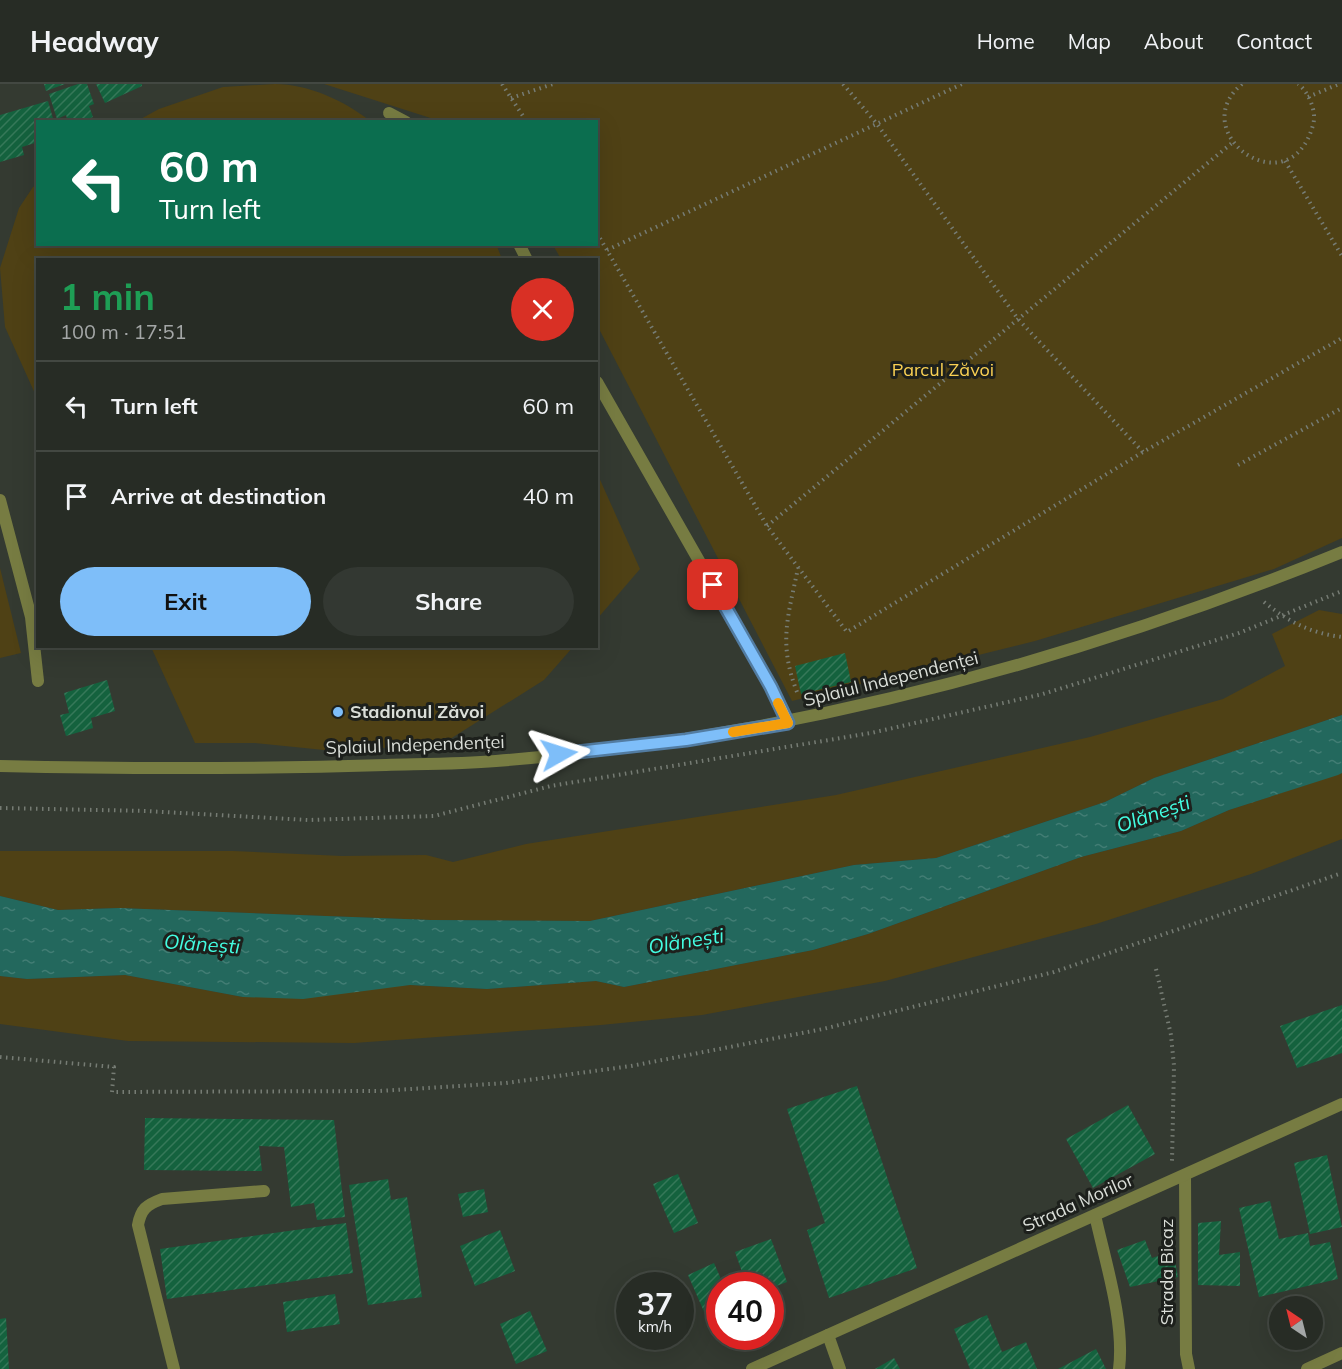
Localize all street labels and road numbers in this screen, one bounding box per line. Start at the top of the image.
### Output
street label: Splaiul Independenței [801,646,981,711]
street label: Splaiul Independenței [325,730,505,759]
street label: Strada Morilor [1019,1168,1137,1237]
street label: Strada Bicaz [1155,1219,1178,1325]

